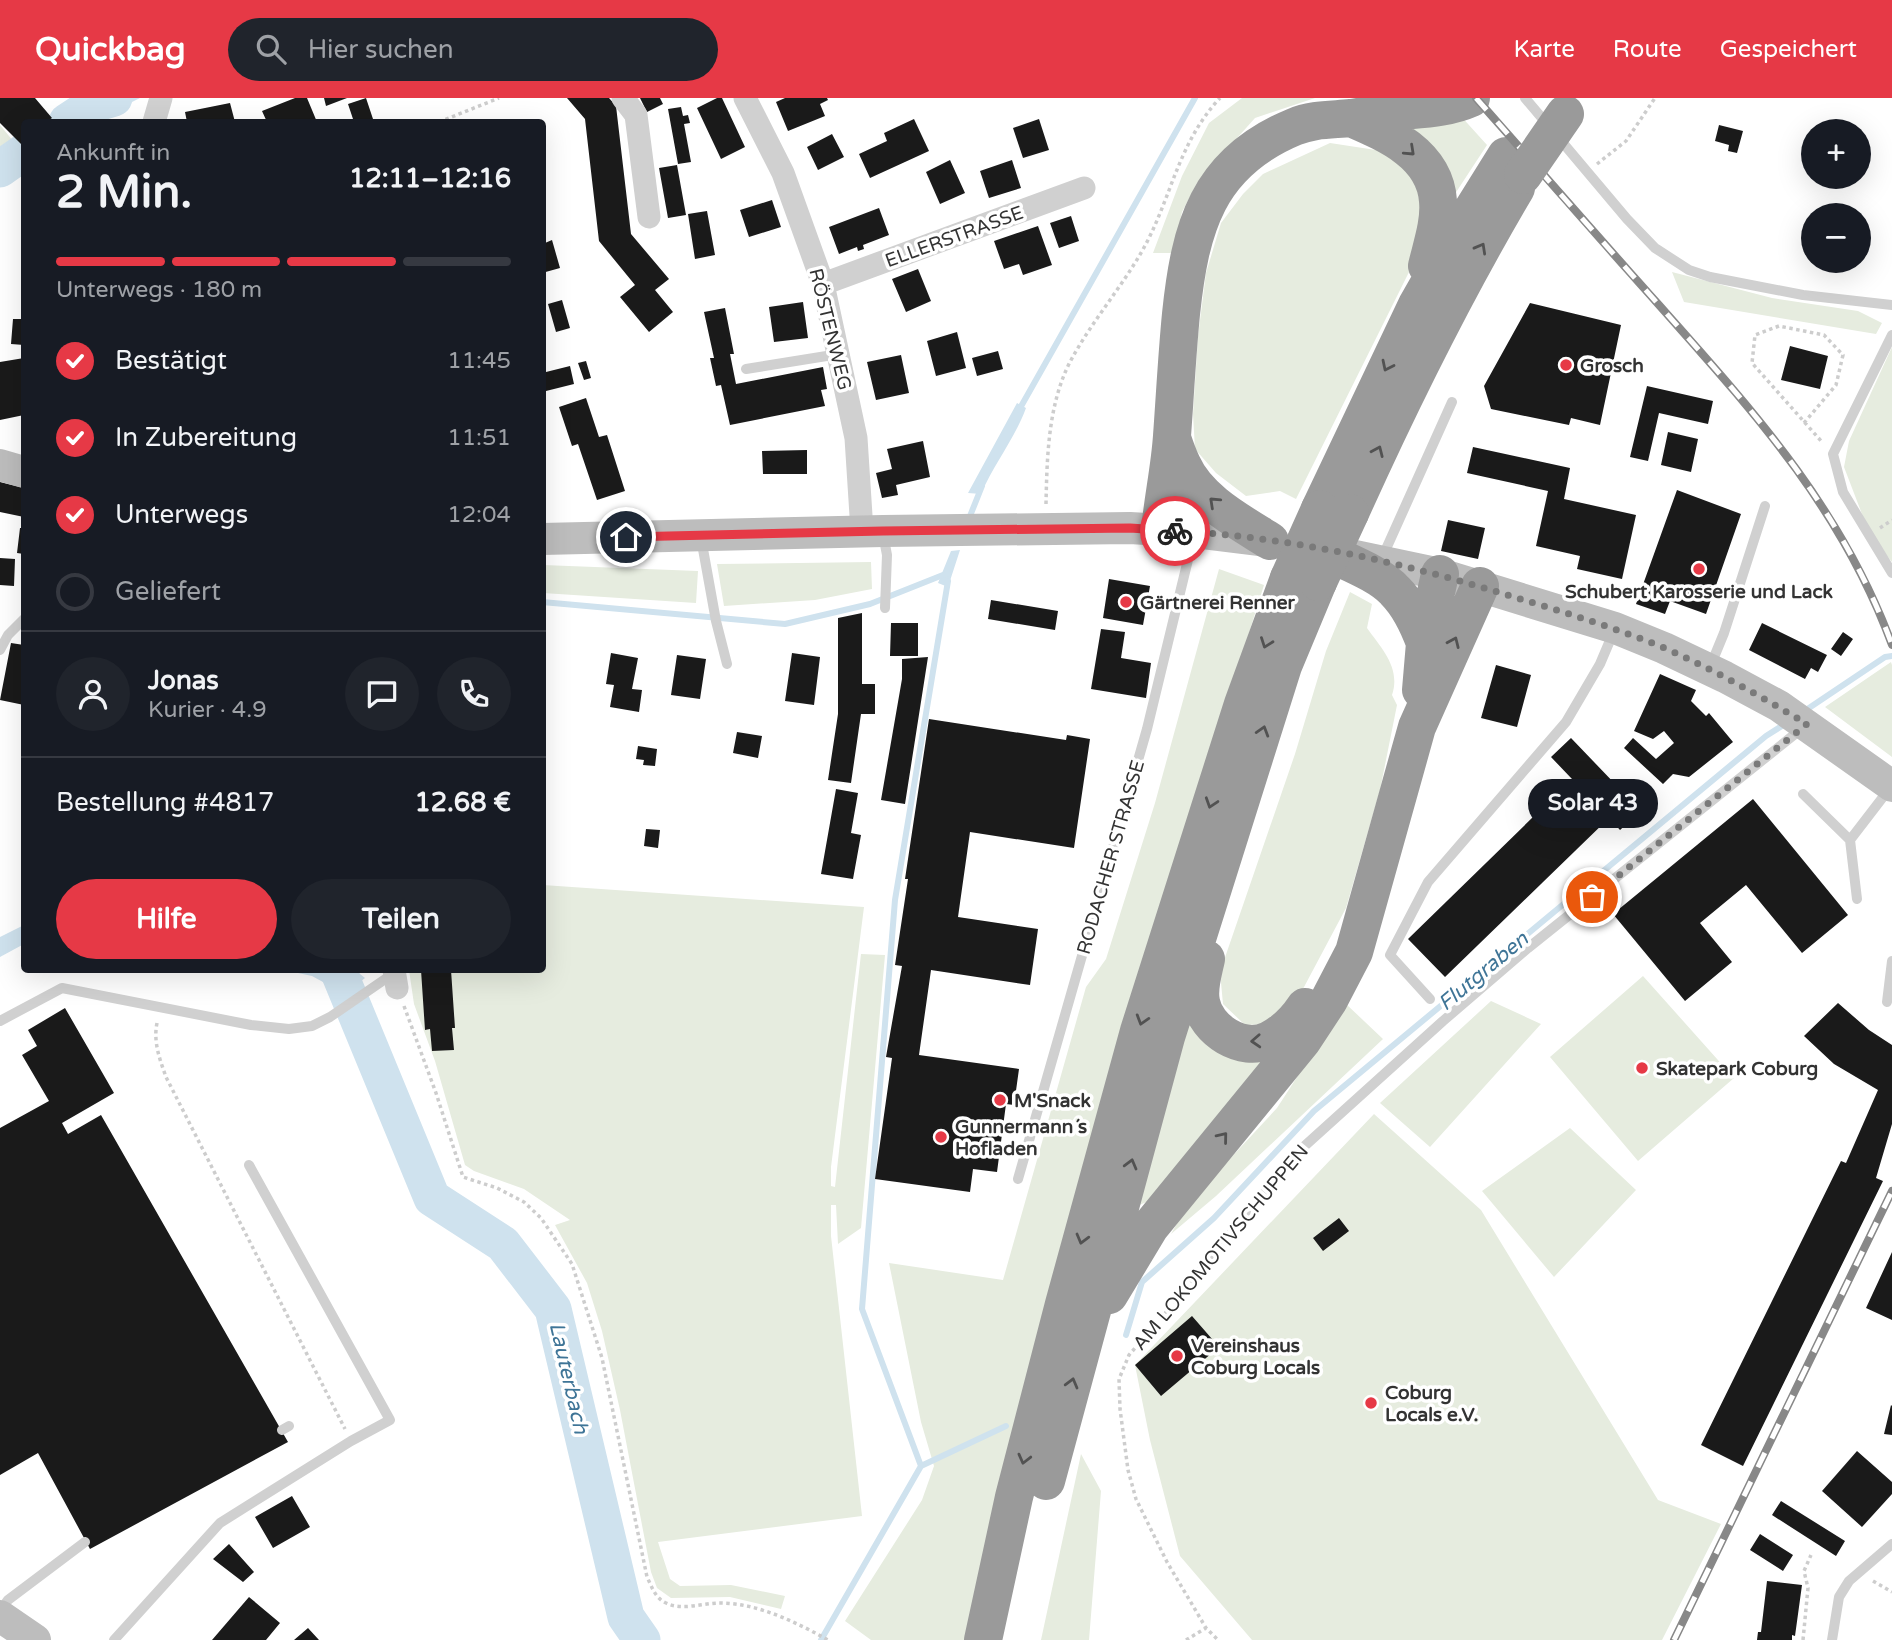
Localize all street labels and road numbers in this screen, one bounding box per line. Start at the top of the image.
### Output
street label: ELLERSTRASSE [882,202,1026,272]
street label: RÖSTENWEG [804,266,856,392]
street label: RODACHER STRASSE [1073,758,1149,957]
street label: AM LOKOMOTIVSCHUPPEN [1128,1140,1313,1355]

